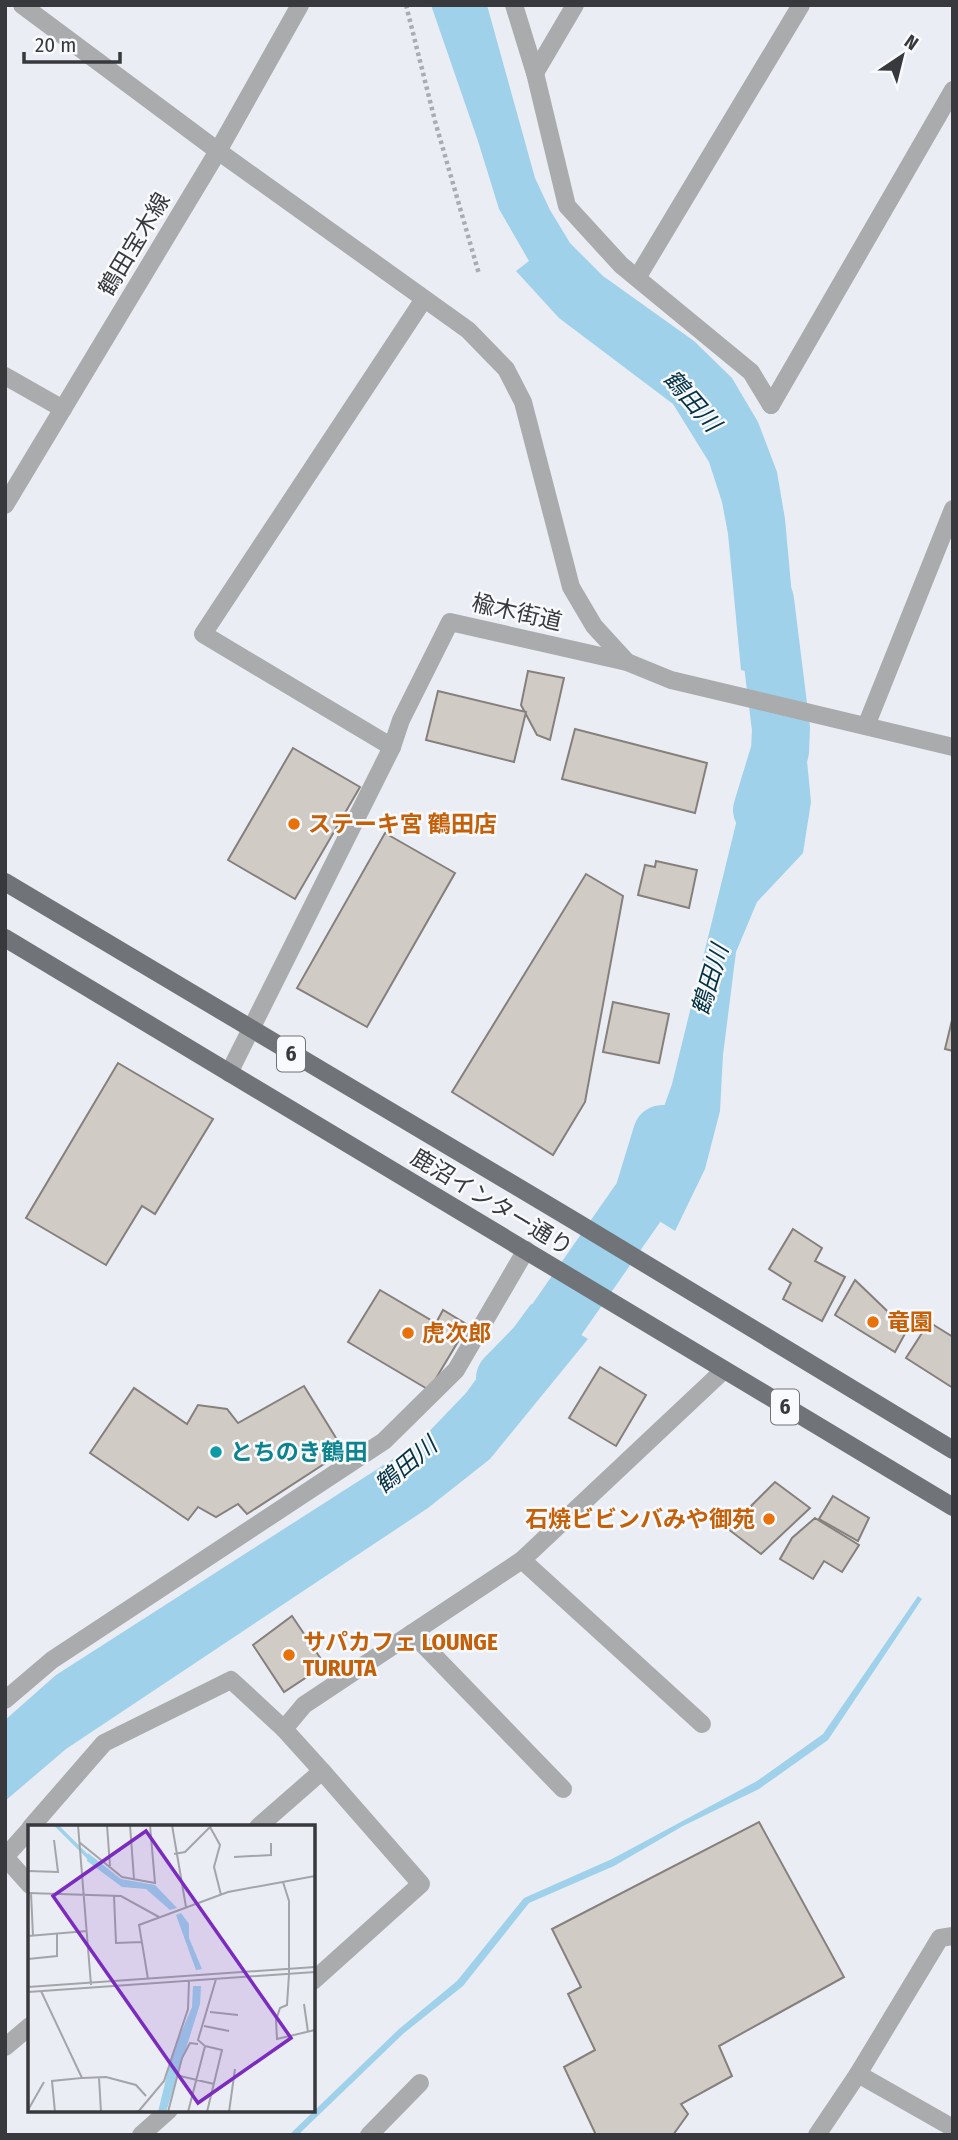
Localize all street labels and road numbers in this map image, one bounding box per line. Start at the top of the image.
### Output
street label: 鶴田宝木線 [92,188,176,300]
street label: 楡木街道 [469,588,565,636]
road number: 6 [277,1036,305,1072]
street label: 鹿沼インター通り [406,1143,578,1261]
road number: 6 [771,1390,799,1424]

